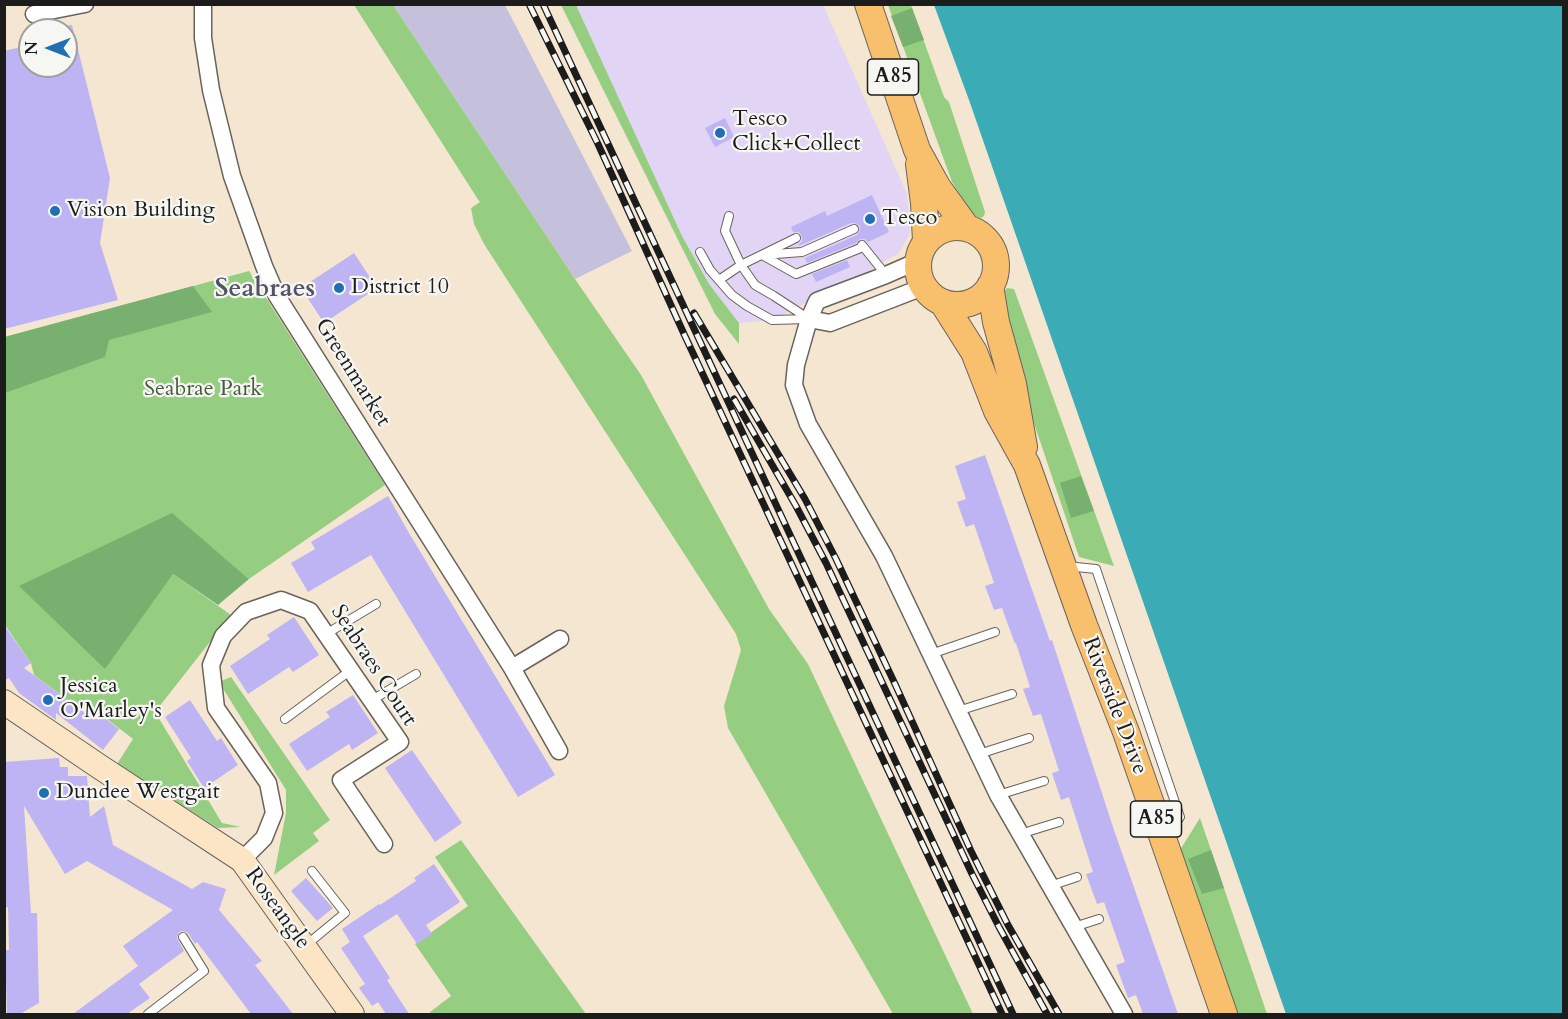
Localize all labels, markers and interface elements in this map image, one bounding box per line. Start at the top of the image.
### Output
north arrow [18,18,78,78]
text: N [21,41,43,55]
road number: A85 [868,59,918,95]
place label: Tesco Click+Collect [732,107,861,158]
marker: Tesco Click+Collect [713,126,727,140]
place label: Vision Building [67,198,215,224]
marker: Vision Building [48,204,62,218]
place label: Tesco [882,206,937,232]
marker: Tesco [863,212,877,226]
district label: Seabraes [215,274,315,306]
place label: District 10 [351,275,449,301]
marker: District 10 [332,281,346,295]
street label: Greenmarket [308,314,396,432]
park label: Seabrae Park [144,377,262,403]
street label: Seabraes Court [324,601,422,731]
street label: Riverside Drive [1076,634,1152,778]
place label: Jessica O'Marley's [60,674,162,726]
marker: Jessica O'Marley's [41,693,55,707]
place label: Dundee Westgait [56,780,220,806]
marker: Dundee Westgait [37,786,51,800]
road number: A85 [1130,801,1182,837]
street label: Roseangle [239,863,315,955]

